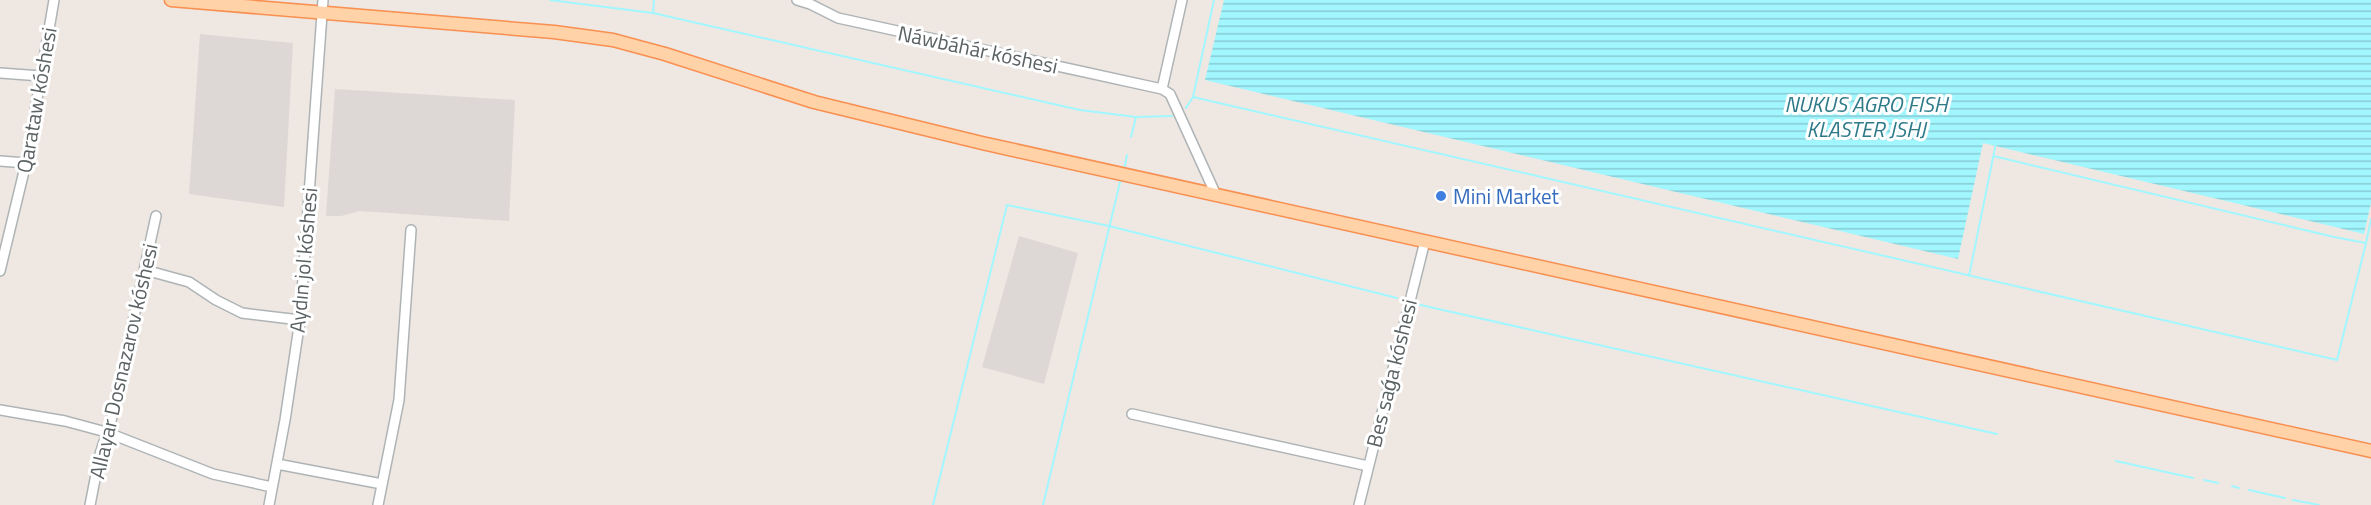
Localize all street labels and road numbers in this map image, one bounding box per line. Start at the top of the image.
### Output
street label: Náwbáhár kóshesi [895,16,1061,82]
street label: Qarataw kóshesi [7,25,65,175]
street label: Aydın jol kóshesi [281,186,325,334]
street label: Allayar Dosnazarov kóshesi [80,240,166,482]
street label: Bes saǵa kóshesi [1357,295,1425,451]

